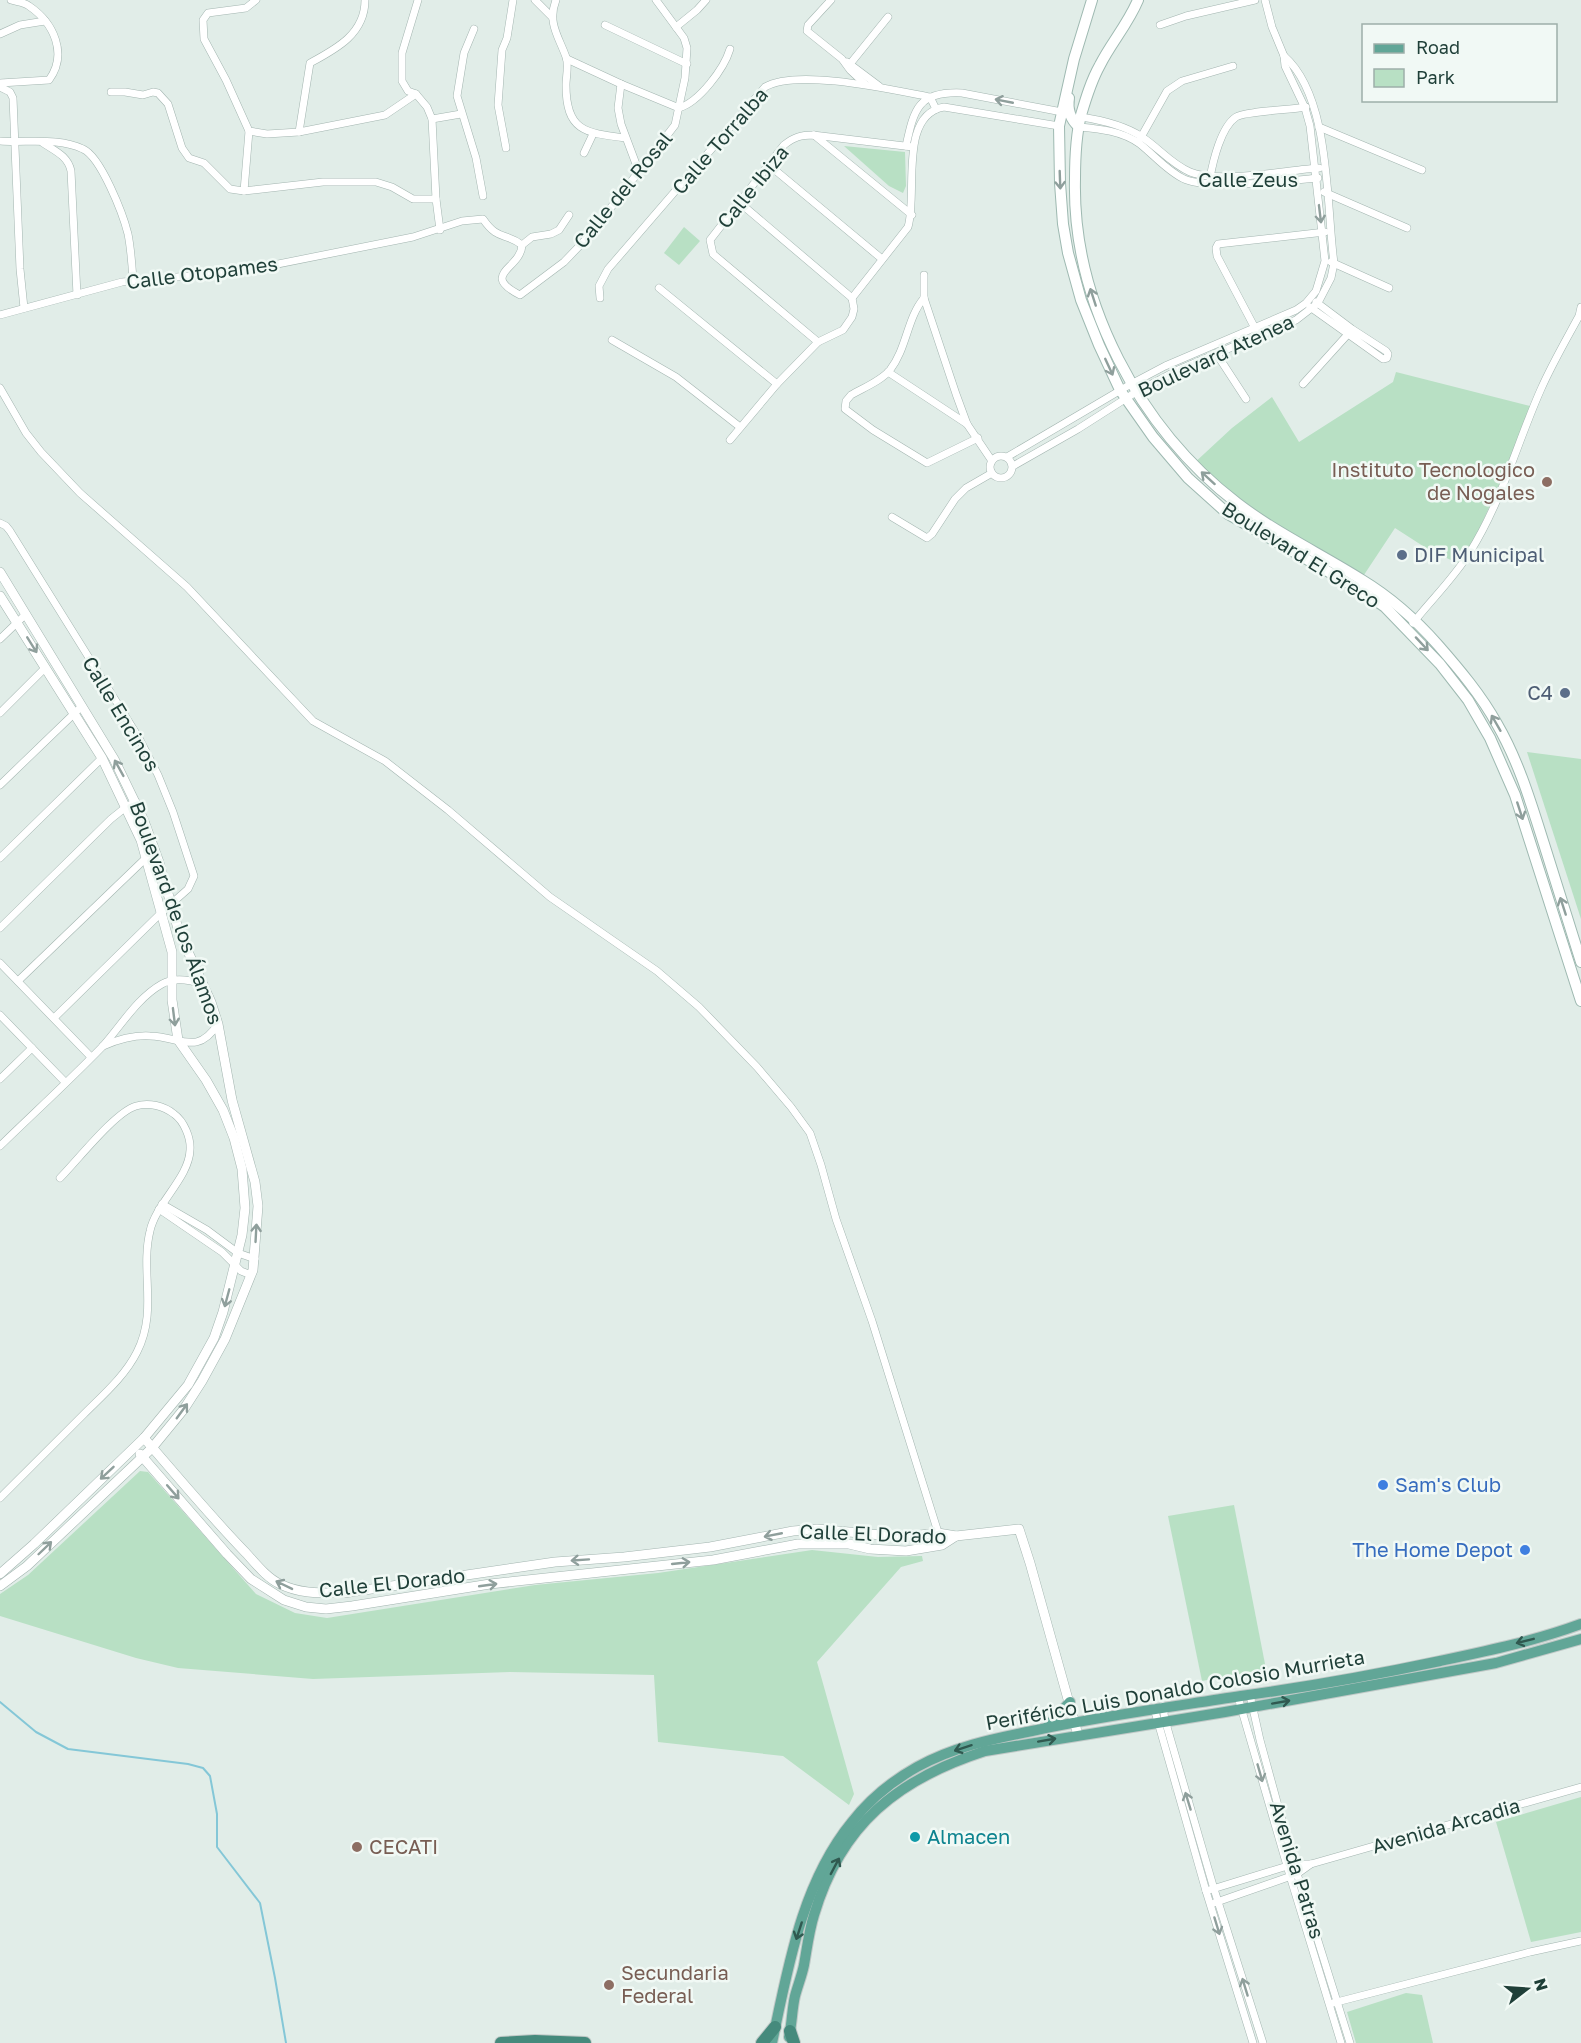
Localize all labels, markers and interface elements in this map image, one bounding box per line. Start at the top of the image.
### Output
legend [1362,24,1557,102]
text: Road [1416,36,1460,58]
text: Park [1416,66,1455,88]
street label: Calle Torralba [666,82,772,199]
one-way arrow [995,95,1014,106]
street label: Calle del Rosal [568,126,677,253]
street label: Calle Ibiza [712,140,793,233]
street label: Calle Zeus [1198,167,1298,191]
one-way arrow [1054,170,1065,190]
one-way arrow [1315,203,1326,223]
street label: Calle Otopames [125,251,279,293]
one-way arrow [1087,288,1098,307]
street label: Boulevard Atenea [1134,308,1297,402]
one-way arrow [1104,358,1116,376]
place label: Instituto Tecnologico de Nogales [1331,457,1535,504]
one-way arrow [1200,471,1215,485]
marker: Instituto Tecnologico de Nogales [1540,475,1554,489]
street label: Boulevard El Greco [1218,496,1385,612]
place label: DIF Municipal [1414,542,1544,566]
marker: DIF Municipal [1395,548,1409,562]
one-way arrow [26,636,38,653]
one-way arrow [1415,637,1429,652]
street label: Calle Encinos [78,652,166,775]
place label: C4 [1527,680,1553,704]
marker: C4 [1558,686,1572,700]
one-way arrow [1490,715,1502,732]
one-way arrow [113,760,124,778]
street label: Boulevard de los Álamos [125,798,228,1027]
one-way arrow [1515,801,1526,820]
one-way arrow [1557,897,1568,916]
one-way arrow [169,1006,180,1026]
one-way arrow [251,1224,262,1244]
one-way arrow [221,1288,232,1307]
one-way arrow [176,1403,188,1419]
one-way arrow [100,1466,115,1480]
place label: Sam's Club [1395,1472,1501,1496]
marker: Sam's Club [1376,1478,1390,1492]
one-way arrow [166,1484,180,1499]
street label: Calle El Dorado [799,1518,947,1548]
one-way arrow [764,1530,783,1541]
place label: The Home Depot [1352,1537,1513,1561]
one-way arrow [37,1541,52,1556]
marker: The Home Depot [1518,1543,1532,1557]
one-way arrow [570,1555,590,1566]
one-way arrow [671,1557,691,1568]
street label: Calle El Dorado [318,1562,466,1602]
one-way arrow [275,1579,293,1591]
one-way arrow [477,1579,497,1590]
one-way arrow [1516,1636,1535,1648]
street label: Periférico Luis Donaldo Colosio Murrieta [983,1644,1366,1734]
one-way arrow [1271,1696,1290,1707]
one-way arrow [1037,1735,1057,1746]
one-way arrow [954,1743,973,1754]
one-way arrow [1255,1763,1266,1782]
one-way arrow [1182,1792,1193,1811]
street label: Avenida Arcadia [1369,1792,1523,1858]
street label: Avenida Patras [1266,1798,1330,1941]
place label: Almacen [927,1824,1010,1848]
marker: Almacen [908,1830,922,1844]
place label: CECATI [369,1834,438,1858]
marker: CECATI [350,1840,364,1854]
one-way arrow [830,1857,841,1875]
one-way arrow [1212,1916,1223,1935]
one-way arrow [793,1921,804,1940]
north arrow [1497,1959,1557,2019]
place label: Secundaria Federal [621,1960,729,2007]
text: N [1530,1976,1553,1993]
marker: Secundaria Federal [602,1978,616,1992]
one-way arrow [1238,1978,1249,1997]

